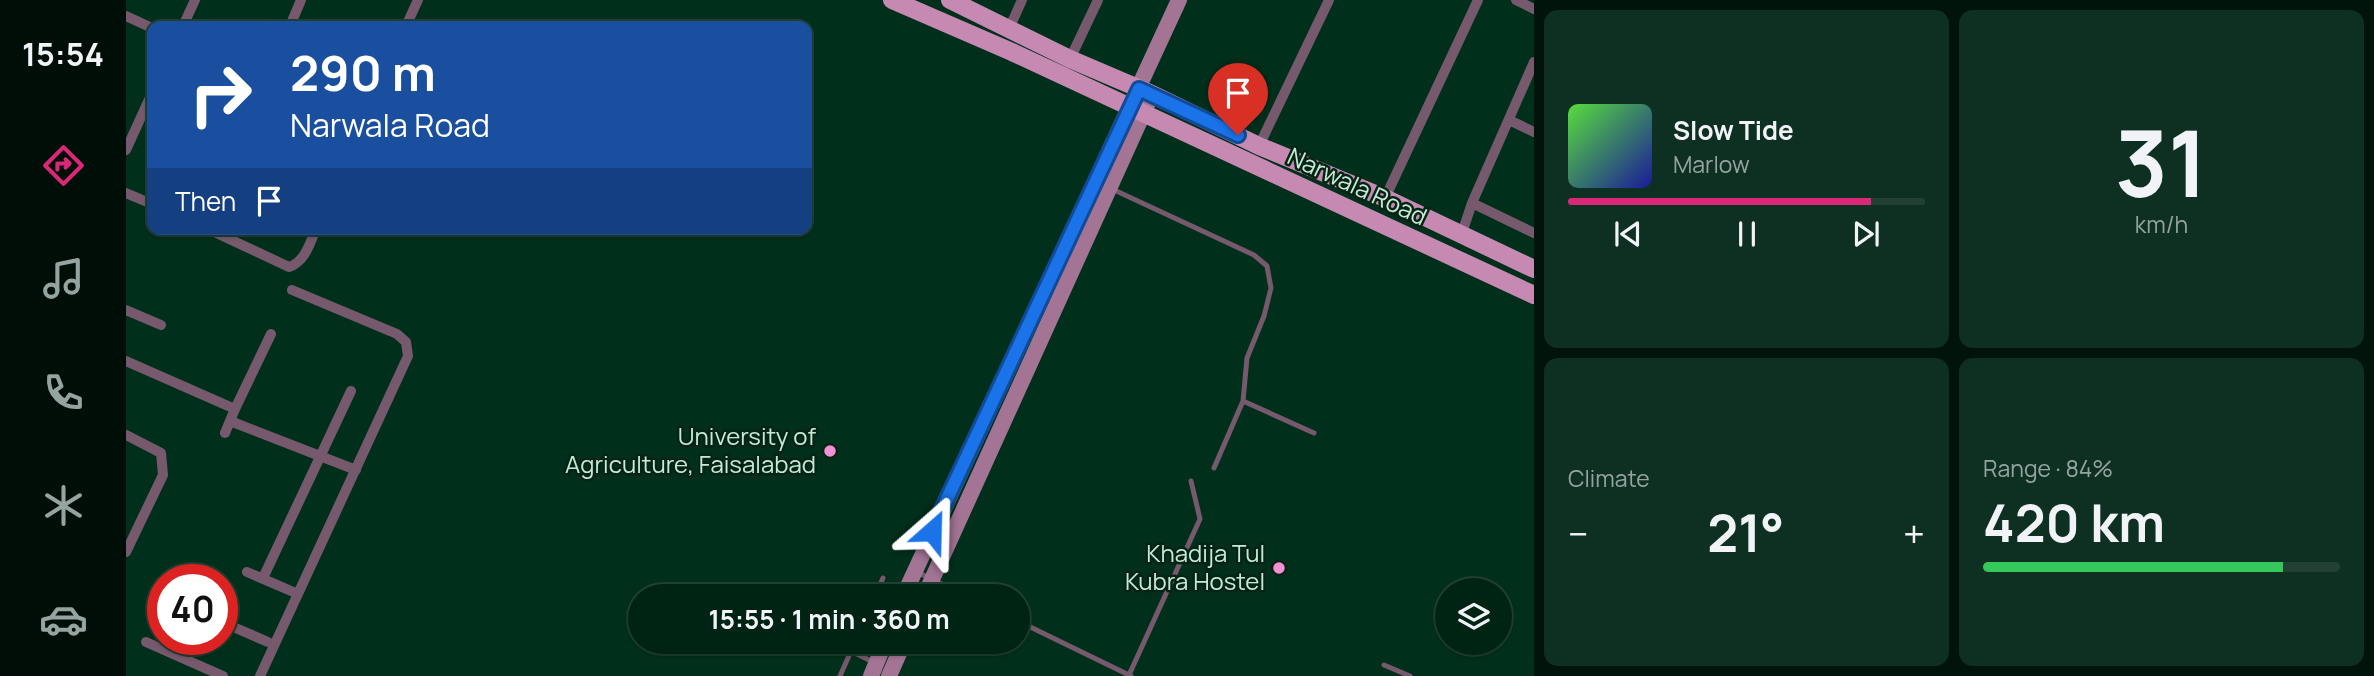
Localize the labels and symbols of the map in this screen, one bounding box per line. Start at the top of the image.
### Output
pin [1208,63,1268,135]
street label: Narwala Road [1283,139,1433,232]
place label: University of Agriculture, Faisalabad [565,419,816,480]
marker: University of Agriculture, Faisalabad [822,443,838,459]
position arrow [895,494,969,568]
place label: Khadija Tul Kubra Hostel [1125,536,1265,597]
marker: Khadija Tul Kubra Hostel [1271,560,1287,576]
speed limit sign: 40 [147,564,238,655]

